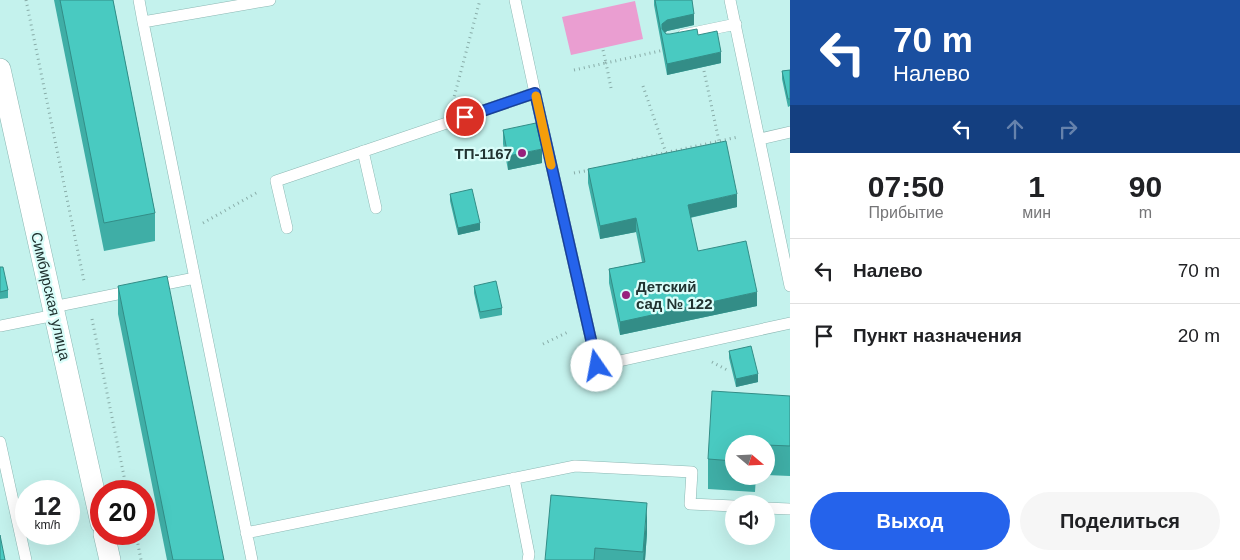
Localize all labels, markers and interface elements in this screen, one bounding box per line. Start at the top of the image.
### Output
icon: left [810,20,875,85]
text: 70 m [893,20,973,59]
text: Налево [893,61,970,86]
pin [444,96,486,138]
icon: arrive [451,103,479,131]
icon: left [948,115,976,143]
icon: ahead [1001,115,1029,143]
icon: right [1054,115,1082,143]
place label: ТП-1167 [455,145,512,162]
marker: ТП-1167 [516,147,528,159]
text: 07:50 [868,170,945,203]
text: 1 [1028,170,1045,203]
text: 90 [1129,170,1162,203]
text: Прибытие [869,204,944,221]
text: мин [1022,204,1051,221]
text: m [1139,204,1152,221]
street label: Симбирская улица [28,230,74,362]
icon: left [810,257,838,285]
text: Налево [853,260,923,281]
text: 70 m [1178,260,1220,281]
place label: Детский сад № 122 [636,278,712,312]
marker: Детский сад № 122 [620,289,632,301]
icon: arrive [810,322,838,350]
text: Пункт назначения [853,325,1022,346]
text: 20 m [1178,325,1220,346]
position arrow [570,339,622,391]
north arrow [725,435,775,485]
map controls [725,435,775,545]
speed limit sign: 20 [90,480,155,545]
text: 12 [34,492,61,520]
button: Выход [810,492,1010,550]
button: Поделиться [1020,492,1220,550]
button: sound [725,495,775,545]
text: km/h [34,518,61,532]

